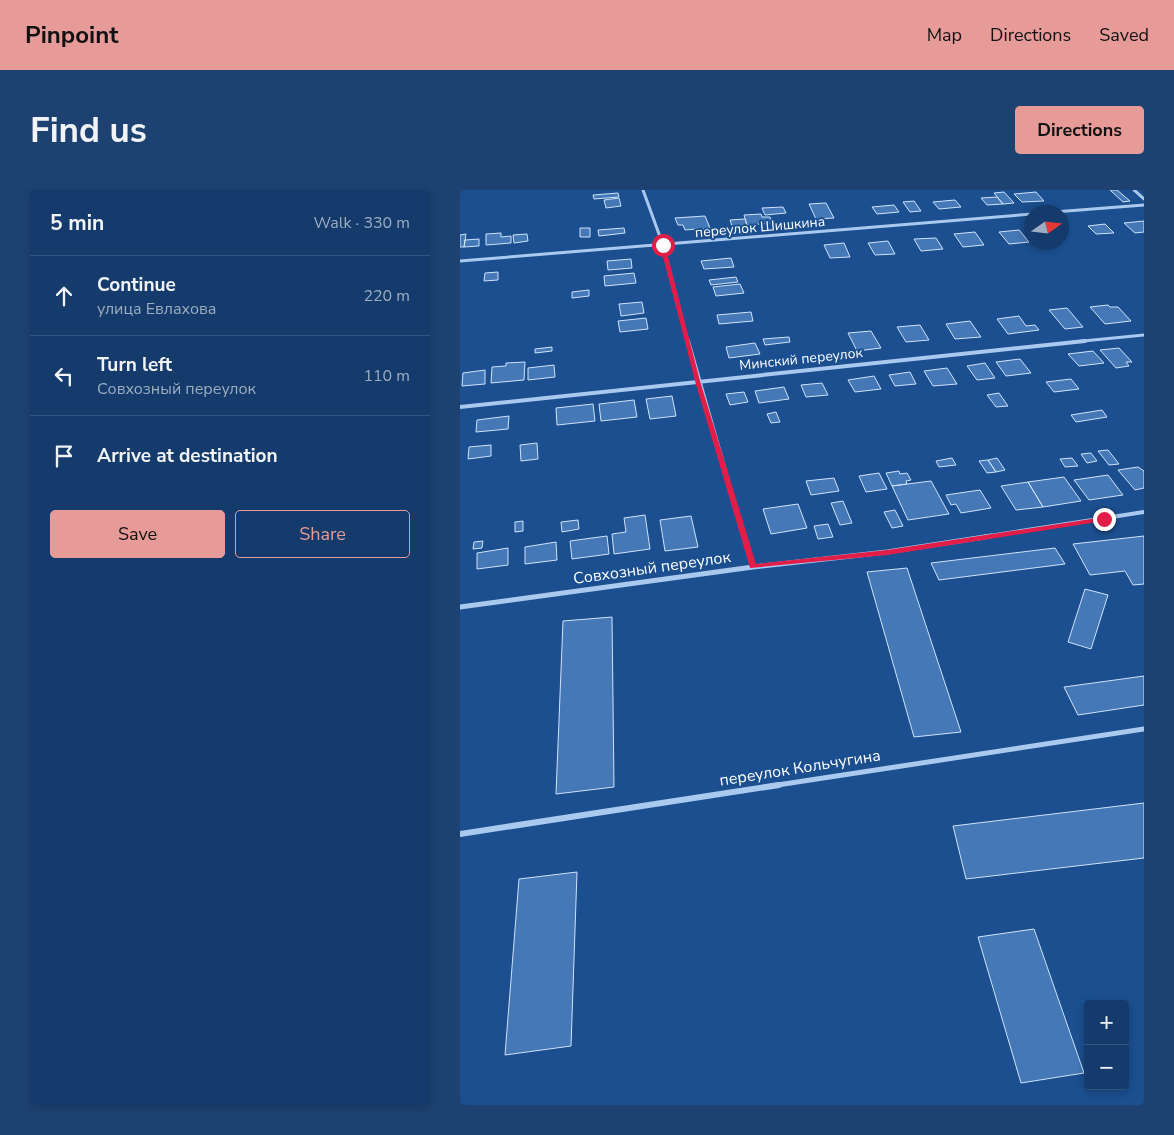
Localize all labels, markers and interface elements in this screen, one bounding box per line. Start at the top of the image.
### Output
text: Pinpoint [25,19,118,51]
text: Map [927,23,962,47]
text: Directions [990,23,1071,47]
text: Saved [1099,23,1149,47]
button: Directions [1015,106,1144,154]
text: Find us [30,107,147,154]
north arrow [1024,205,1069,250]
text: 5 min [50,209,104,237]
text: Walk · 330 m [314,212,410,234]
street label: переулок Шишкина [694,212,826,242]
route start [652,234,675,257]
text: Continue [97,272,176,298]
icon: ahead [50,282,78,310]
text: 220 m [363,285,410,307]
text: улица Евлахова [97,298,216,320]
street label: Минский переулок [738,343,864,375]
text: Turn left [97,352,172,378]
icon: left [50,362,78,390]
text: 110 m [363,365,410,387]
text: Совхозный переулок [97,378,256,400]
icon: arrive [50,442,78,470]
text: Arrive at destination [97,443,278,469]
route end [1093,508,1116,531]
button: Save [50,510,225,558]
button: Share [235,510,410,558]
street label: Совхозный переулок [572,546,733,590]
street label: переулок Кольчугина [718,744,882,792]
map controls [1084,1000,1129,1090]
button: + [1084,1000,1129,1045]
button: − [1084,1045,1129,1090]

